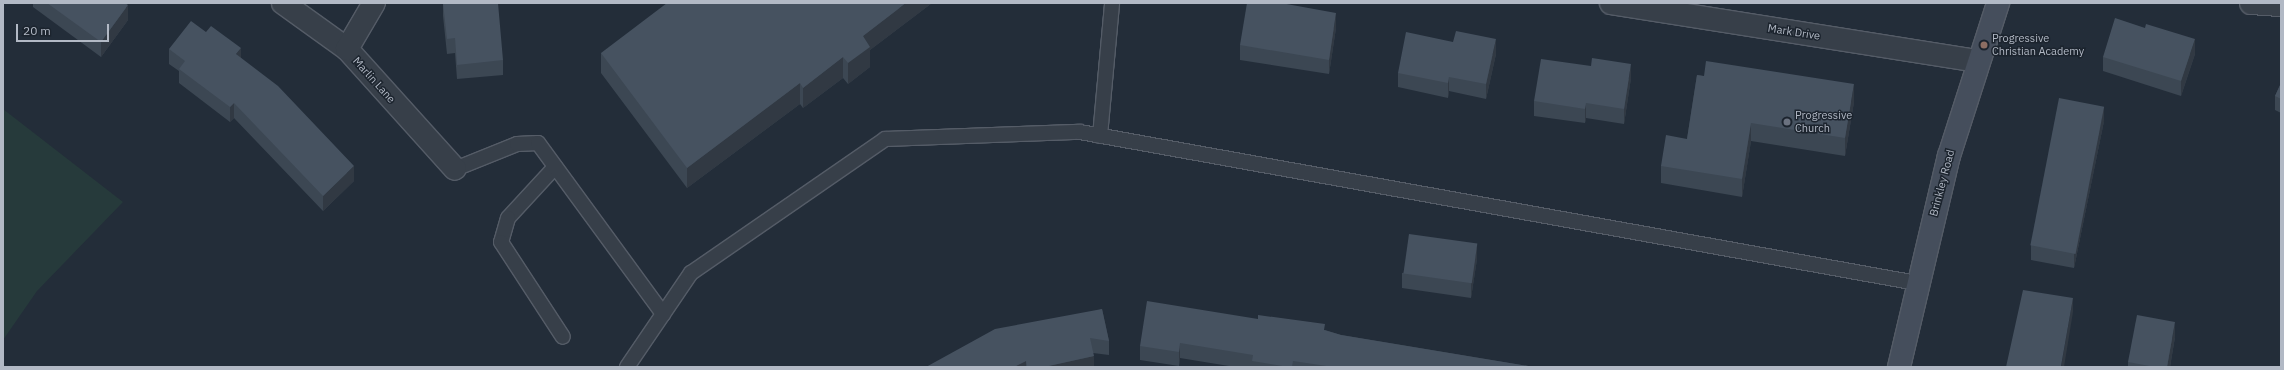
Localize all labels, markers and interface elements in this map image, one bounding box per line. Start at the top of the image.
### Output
scale bar [18,16,111,42]
street label: Mark Drive [1767,21,1821,43]
text: 20 m [23,23,51,38]
place label: Progressive Christian Academy [1992,32,2084,58]
marker: Progressive Christian Academy [1979,40,1989,50]
street label: Marlin Lane [350,54,398,106]
place label: Progressive Church [1795,109,1852,135]
marker: Progressive Church [1782,117,1792,127]
street label: Brinkley Road [1927,148,1957,218]

